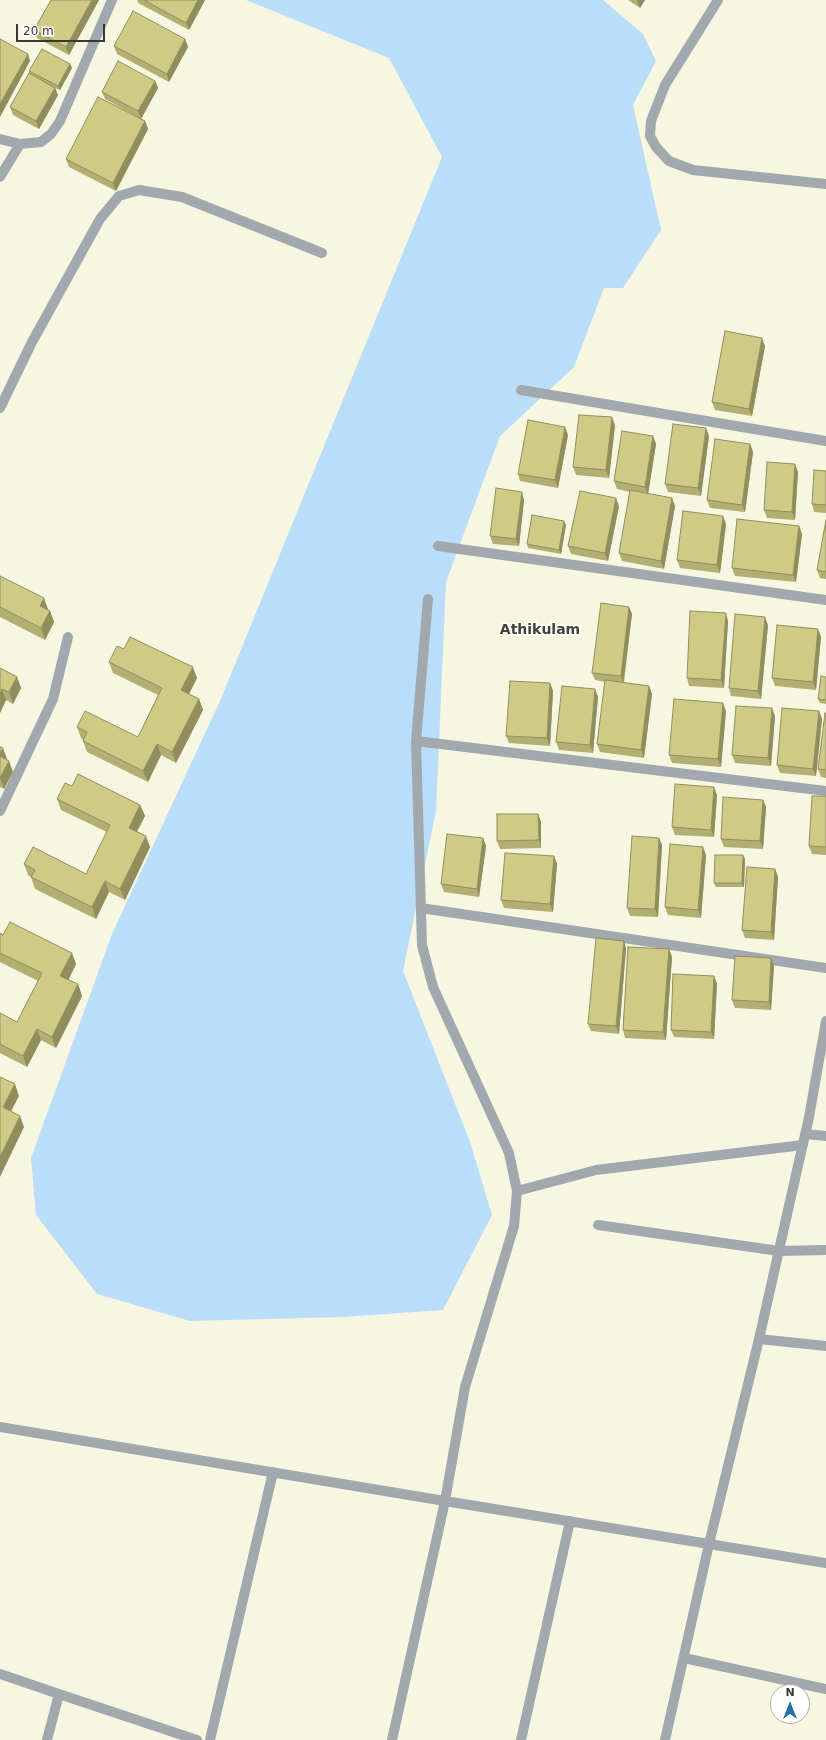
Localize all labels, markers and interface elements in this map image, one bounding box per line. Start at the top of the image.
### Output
scale bar [18,16,107,42]
text: 20 m [23,24,54,38]
district label: Athikulam [500,622,580,638]
north arrow [770,1684,810,1724]
text: N [785,1686,795,1699]

